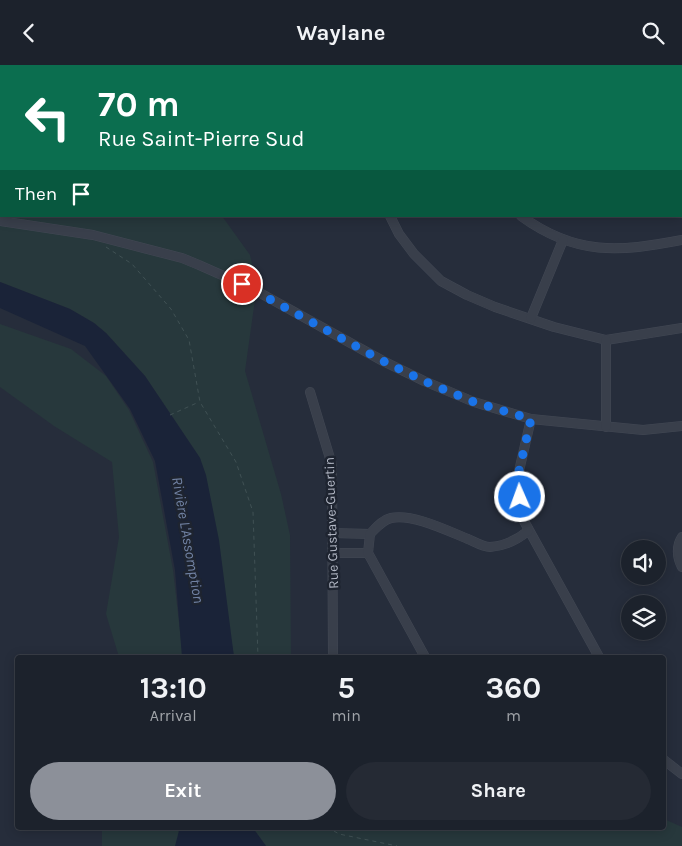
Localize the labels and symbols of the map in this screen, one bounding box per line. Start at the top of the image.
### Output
pin [221,263,263,305]
street label: Rue Gustave-Guertin [321,457,342,589]
position arrow [493,470,545,522]
water label: Rivière L'Assomption [168,475,208,605]

